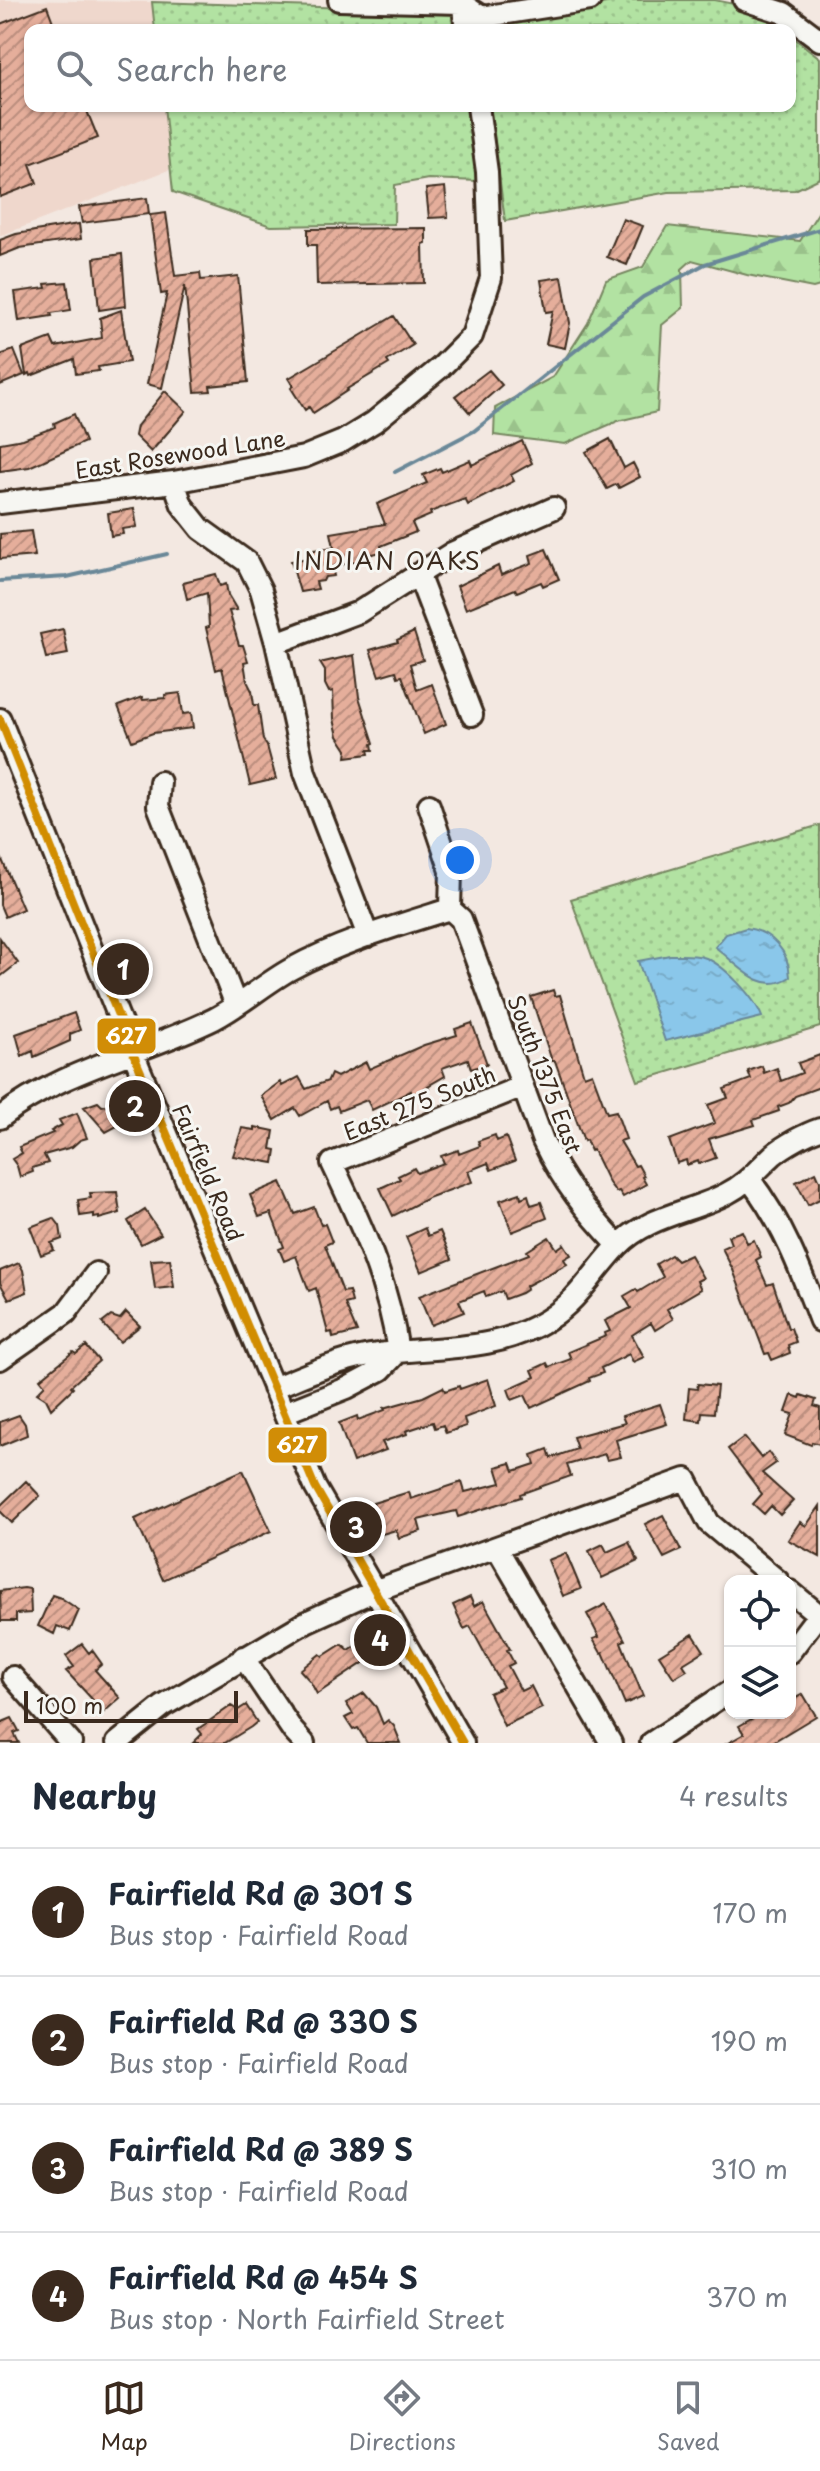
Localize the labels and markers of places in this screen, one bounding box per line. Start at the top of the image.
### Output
pin: 1 [97,939,149,999]
pin: 2 [109,1076,161,1136]
pin: 3 [330,1497,382,1557]
pin: 4 [354,1610,406,1670]

